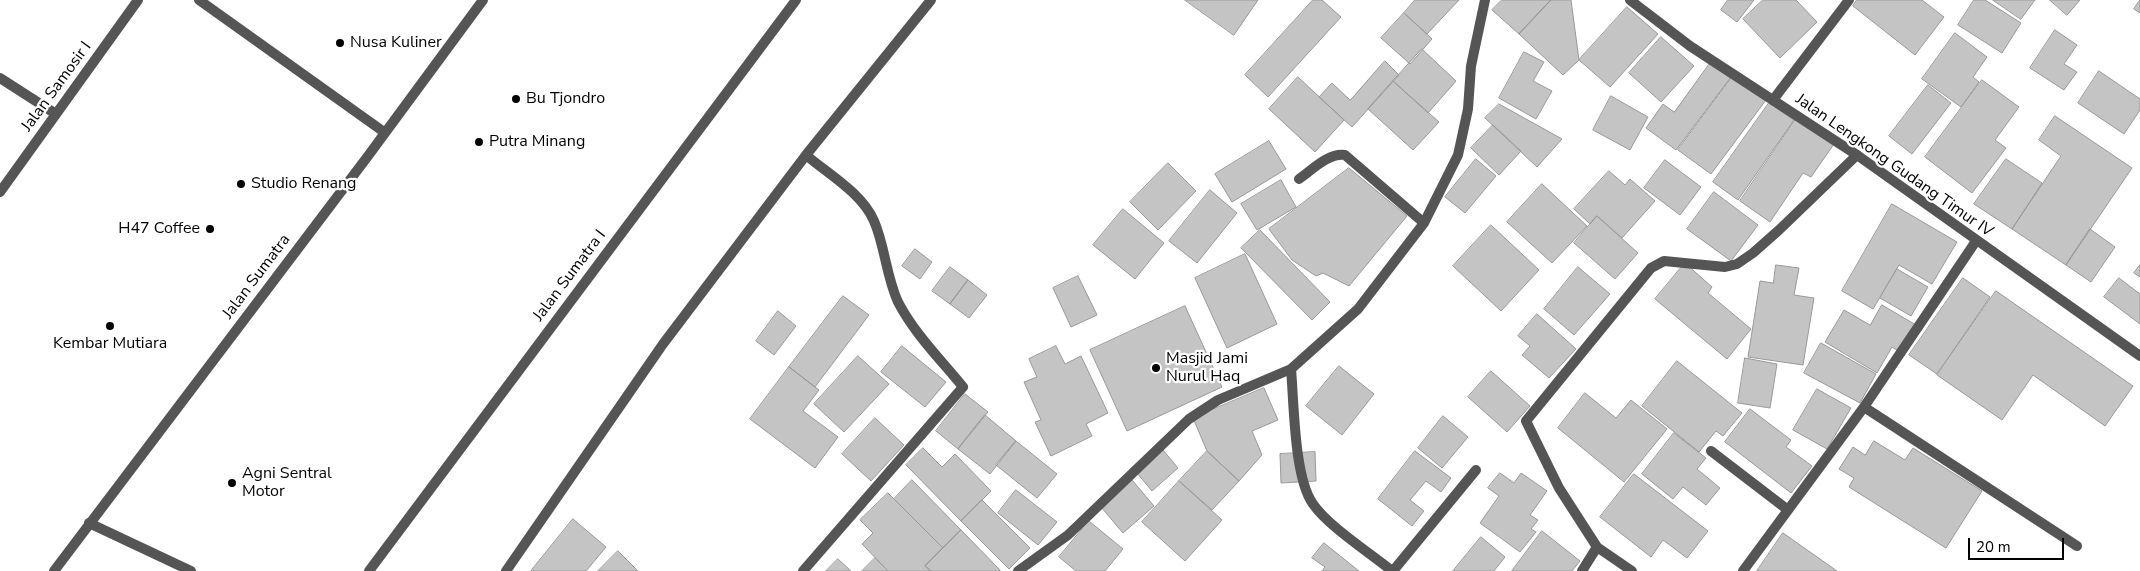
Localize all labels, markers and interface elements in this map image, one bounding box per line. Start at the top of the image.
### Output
place label: Nusa Kuliner [350,33,442,53]
marker: Nusa Kuliner [334,37,346,49]
street label: Jalan Samosir I [18,38,96,136]
place label: Bu Tjondro [526,89,605,109]
street label: Jalan Lengkong Gudang Timur IV [1791,90,1997,242]
marker: Bu Tjondro [510,93,522,105]
place label: Putra Minang [489,132,585,152]
marker: Putra Minang [473,136,485,148]
place label: Studio Renang [251,174,357,194]
marker: Studio Renang [235,178,247,190]
place label: H47 Coffee [118,219,200,239]
marker: H47 Coffee [204,223,216,235]
street label: Jalan Sumatra I [530,227,610,325]
street label: Jalan Sumatra [219,231,295,323]
marker: Kembar Mutiara [104,320,116,332]
place label: Kembar Mutiara [53,334,167,354]
place label: Masjid Jami Nurul Haq [1166,349,1248,387]
marker: Masjid Jami Nurul Haq [1150,362,1162,374]
place label: Agni Sentral Motor [242,464,332,502]
marker: Agni Sentral Motor [226,477,238,489]
scale bar [1970,528,2066,560]
text: 20 m [1976,537,2011,557]

